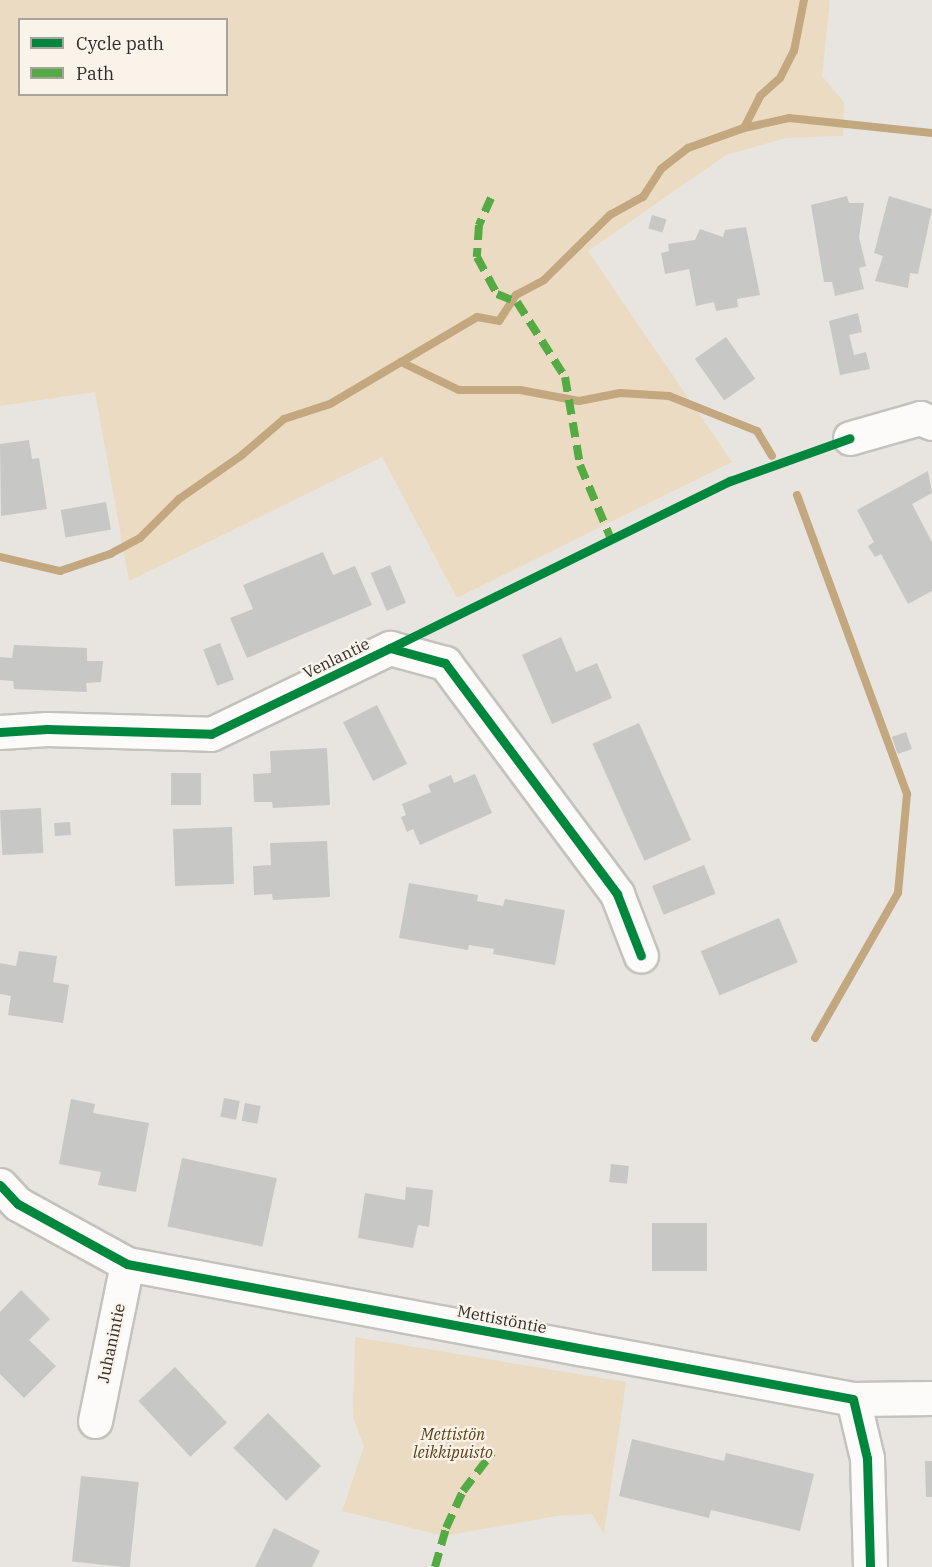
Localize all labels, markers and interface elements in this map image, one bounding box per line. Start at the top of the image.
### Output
legend [18,18,228,96]
text: Cycle path [76,32,164,55]
text: Path [76,62,114,85]
street label: Venlantie [300,634,372,682]
street label: Mettistöntie [456,1301,548,1337]
street label: Juhanintie [93,1302,129,1384]
park label: Mettistön leikkipuisto [413,1424,493,1462]

